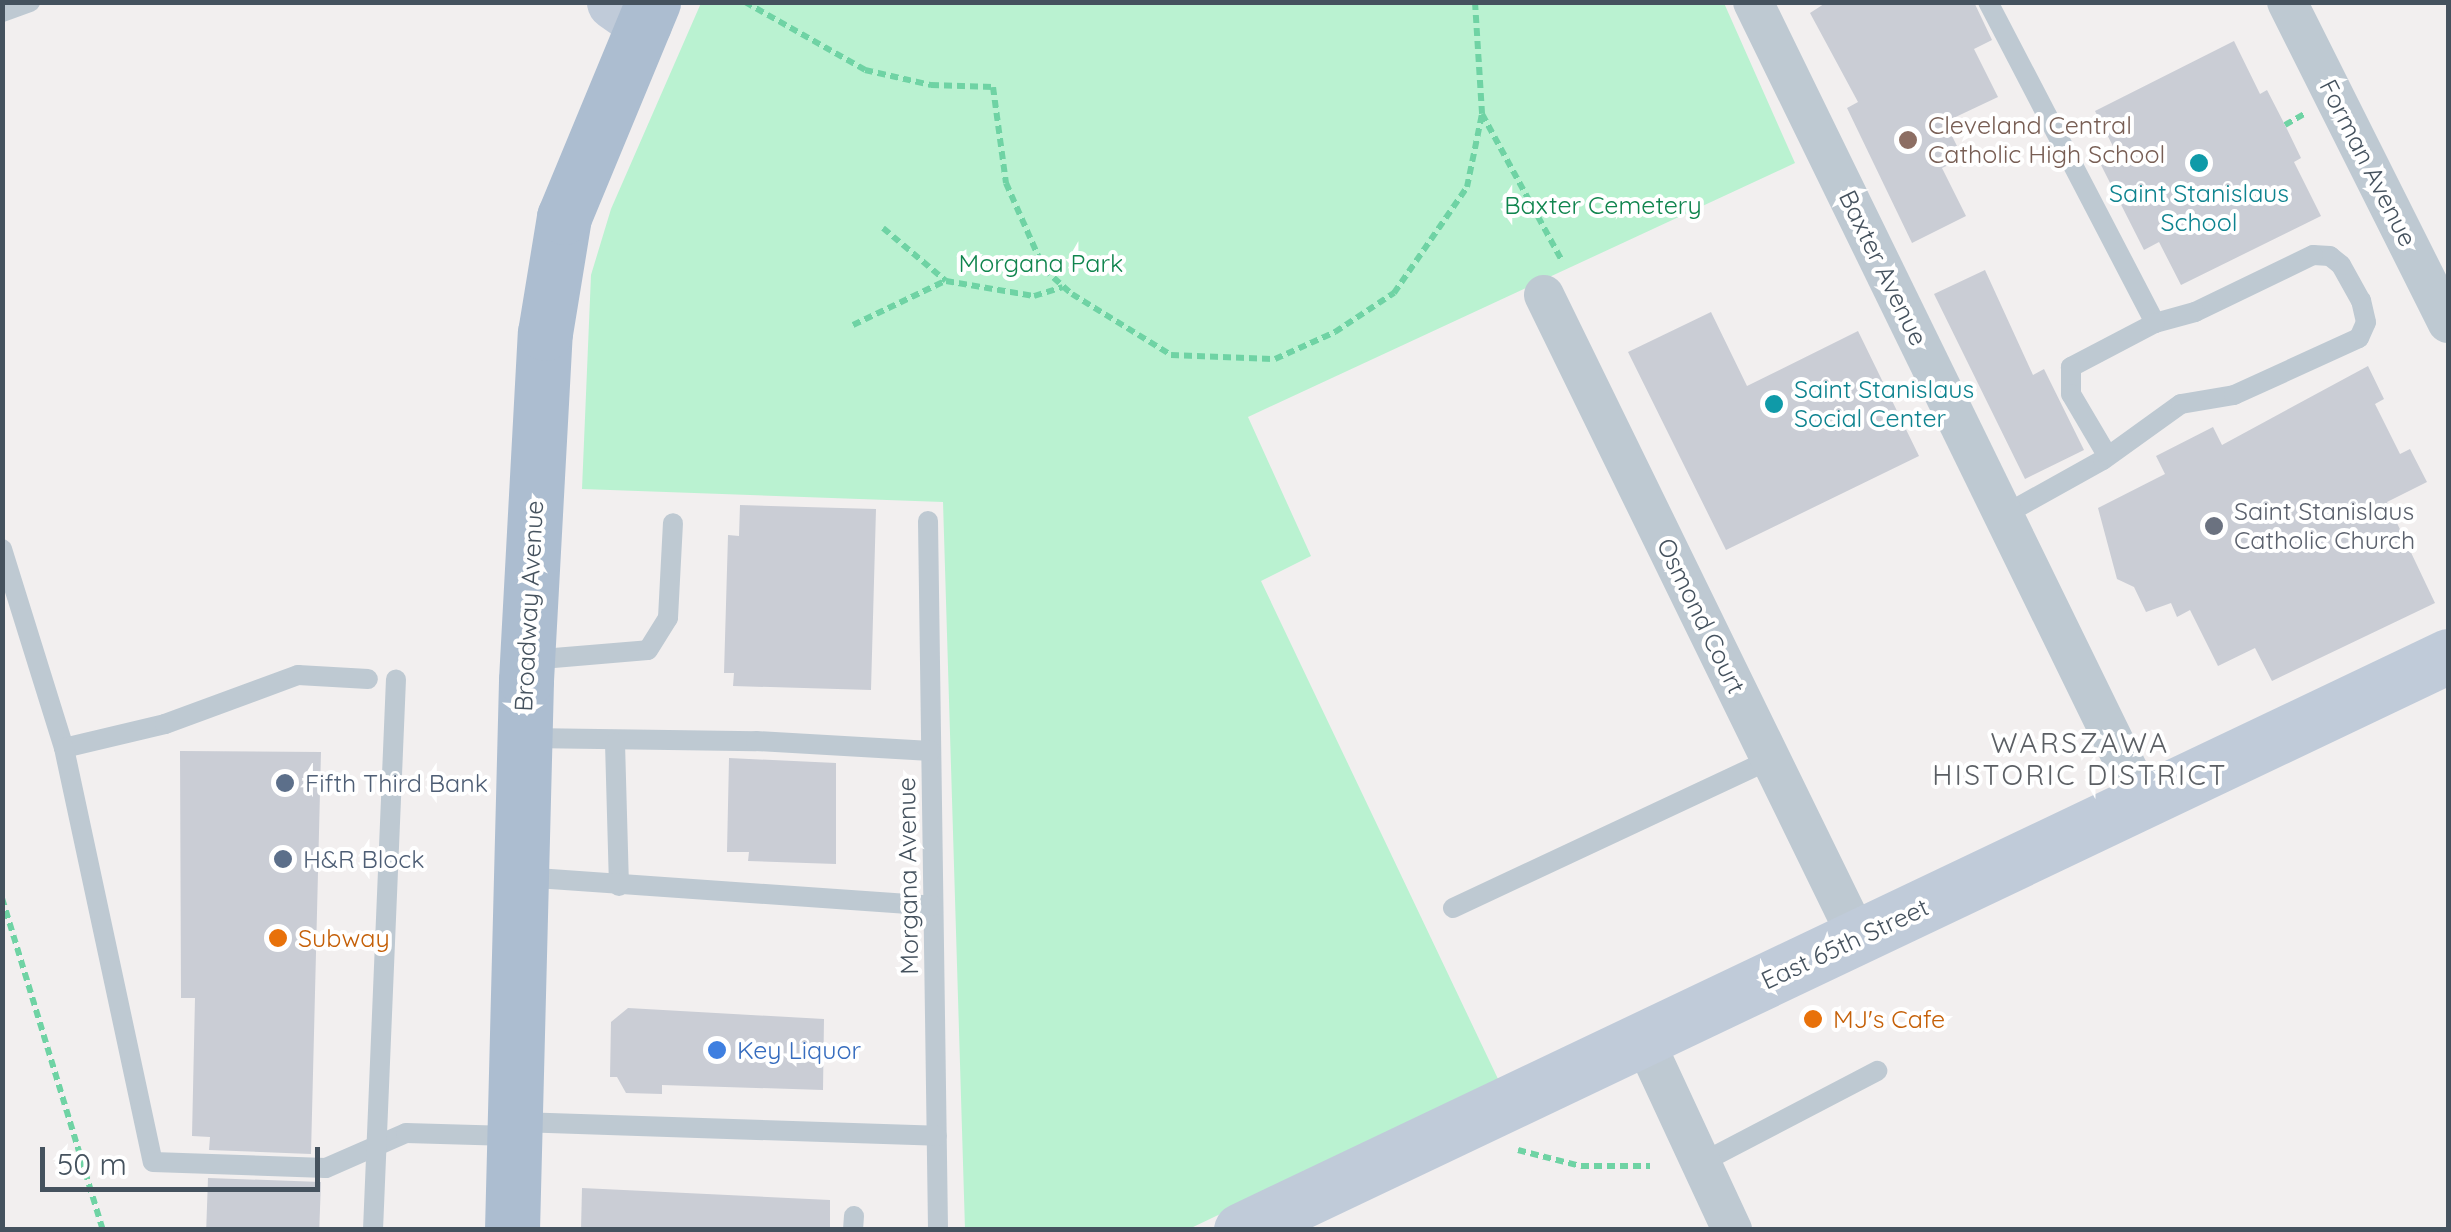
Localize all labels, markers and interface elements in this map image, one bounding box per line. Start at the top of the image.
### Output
street label: Forman Avenue [2313,75,2423,251]
place label: Cleveland Central Catholic High School [1928,111,2165,170]
marker: Cleveland Central Catholic High School [1897,129,1919,151]
marker: Saint Stanislaus School [2188,152,2210,174]
place label: Saint Stanislaus School [2109,179,2289,238]
street label: Baxter Avenue [1832,185,1934,351]
park label: Baxter Cemetery [1504,190,1702,220]
park label: Morgana Park [959,248,1123,278]
place label: Saint Stanislaus Social Center [1794,375,1974,434]
marker: Saint Stanislaus Social Center [1763,393,1785,415]
place label: Saint Stanislaus Catholic Church [2234,497,2415,556]
street label: Broadway Avenue [508,500,550,712]
marker: Saint Stanislaus Catholic Church [2203,515,2225,537]
street label: Osmond Court [1650,533,1752,699]
district label: WARSZAWA HISTORIC DISTRICT [1932,726,2228,792]
place label: Fifth Third Bank [305,768,488,798]
marker: Fifth Third Bank [274,772,296,794]
street label: Morgana Avenue [891,777,925,975]
place label: H&R Block [303,844,425,874]
marker: H&R Block [272,848,294,870]
street label: East 65th Street [1757,892,1933,996]
place label: Subway [298,923,390,953]
marker: Subway [267,927,289,949]
place label: MJ's Cafe [1833,1004,1945,1034]
marker: MJ's Cafe [1802,1008,1824,1030]
place label: Key Liquor [737,1035,861,1065]
marker: Key Liquor [706,1039,728,1061]
scale bar [45,1127,325,1189]
text: 50 m [57,1145,127,1183]

